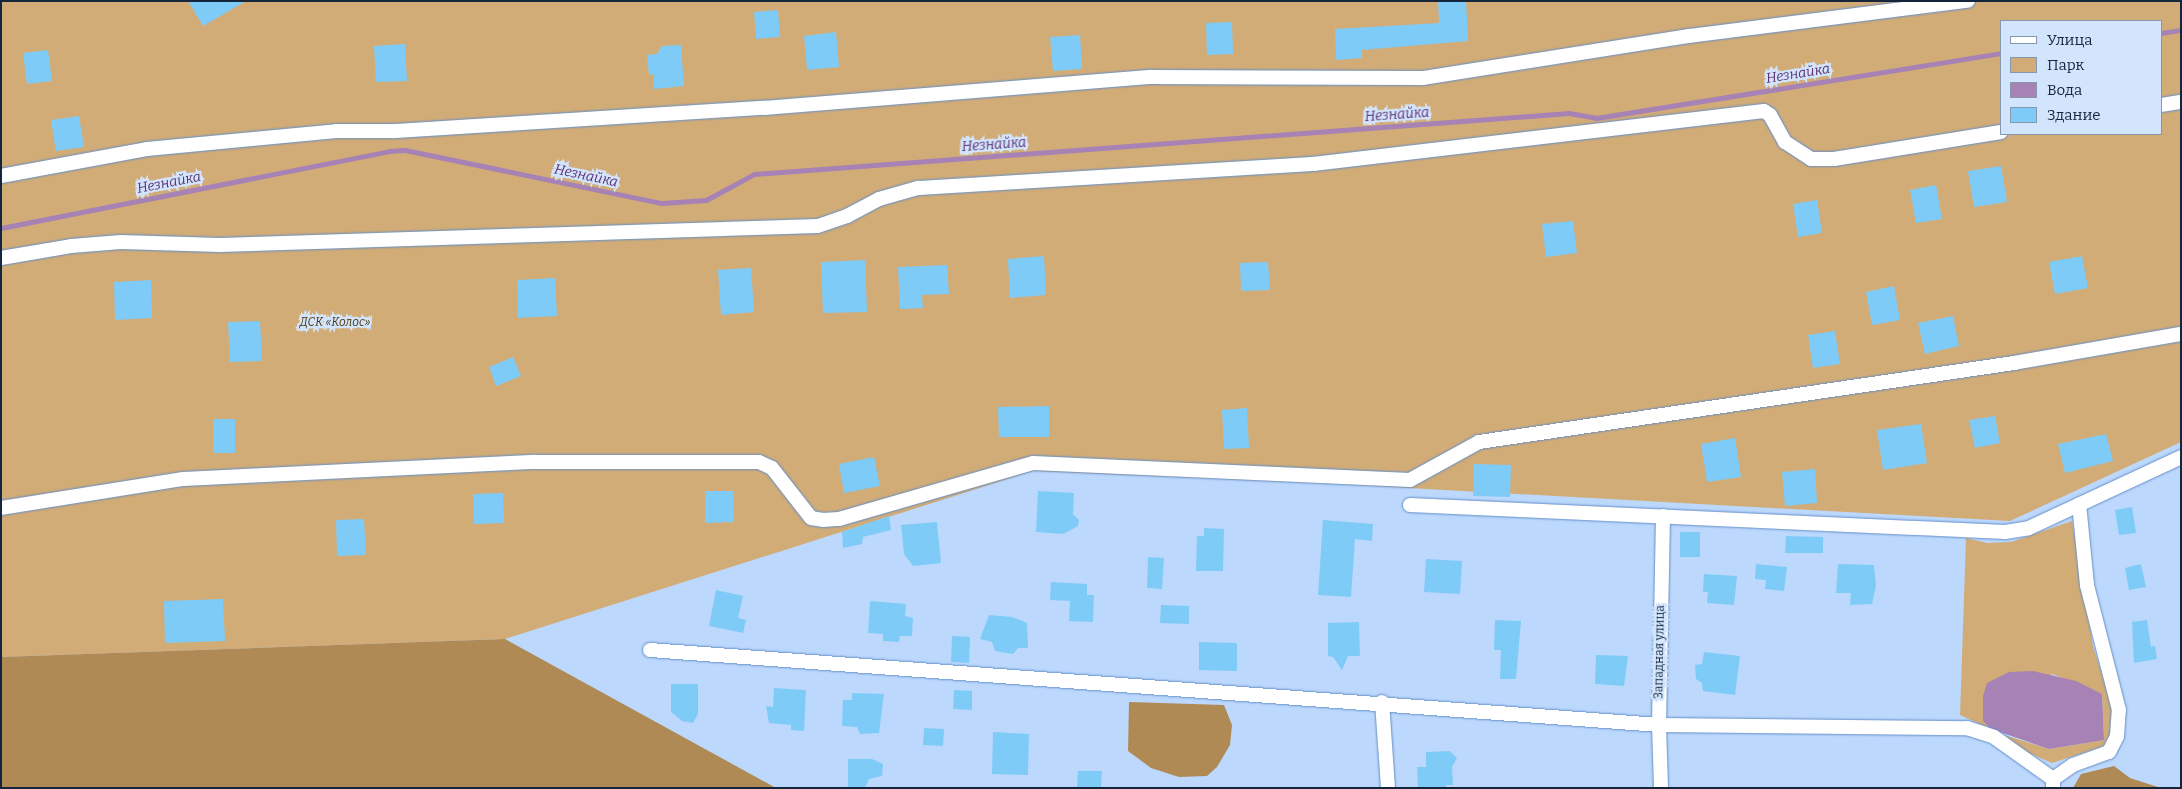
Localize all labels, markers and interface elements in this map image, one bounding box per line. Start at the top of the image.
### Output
legend [2000,20,2162,135]
text: Улица [2047,31,2093,49]
text: Парк [2047,56,2084,74]
water label: Незнайка [1765,61,1831,87]
text: Вода [2047,81,2082,99]
water label: Незнайка [1364,104,1430,126]
text: Здание [2047,106,2101,124]
water label: Незнайка [961,134,1027,156]
water label: Незнайка [553,161,619,191]
water label: Незнайка [136,169,202,197]
park label: ДСК «Колос» [300,316,370,330]
street label: Западная улица [1652,605,1668,699]

